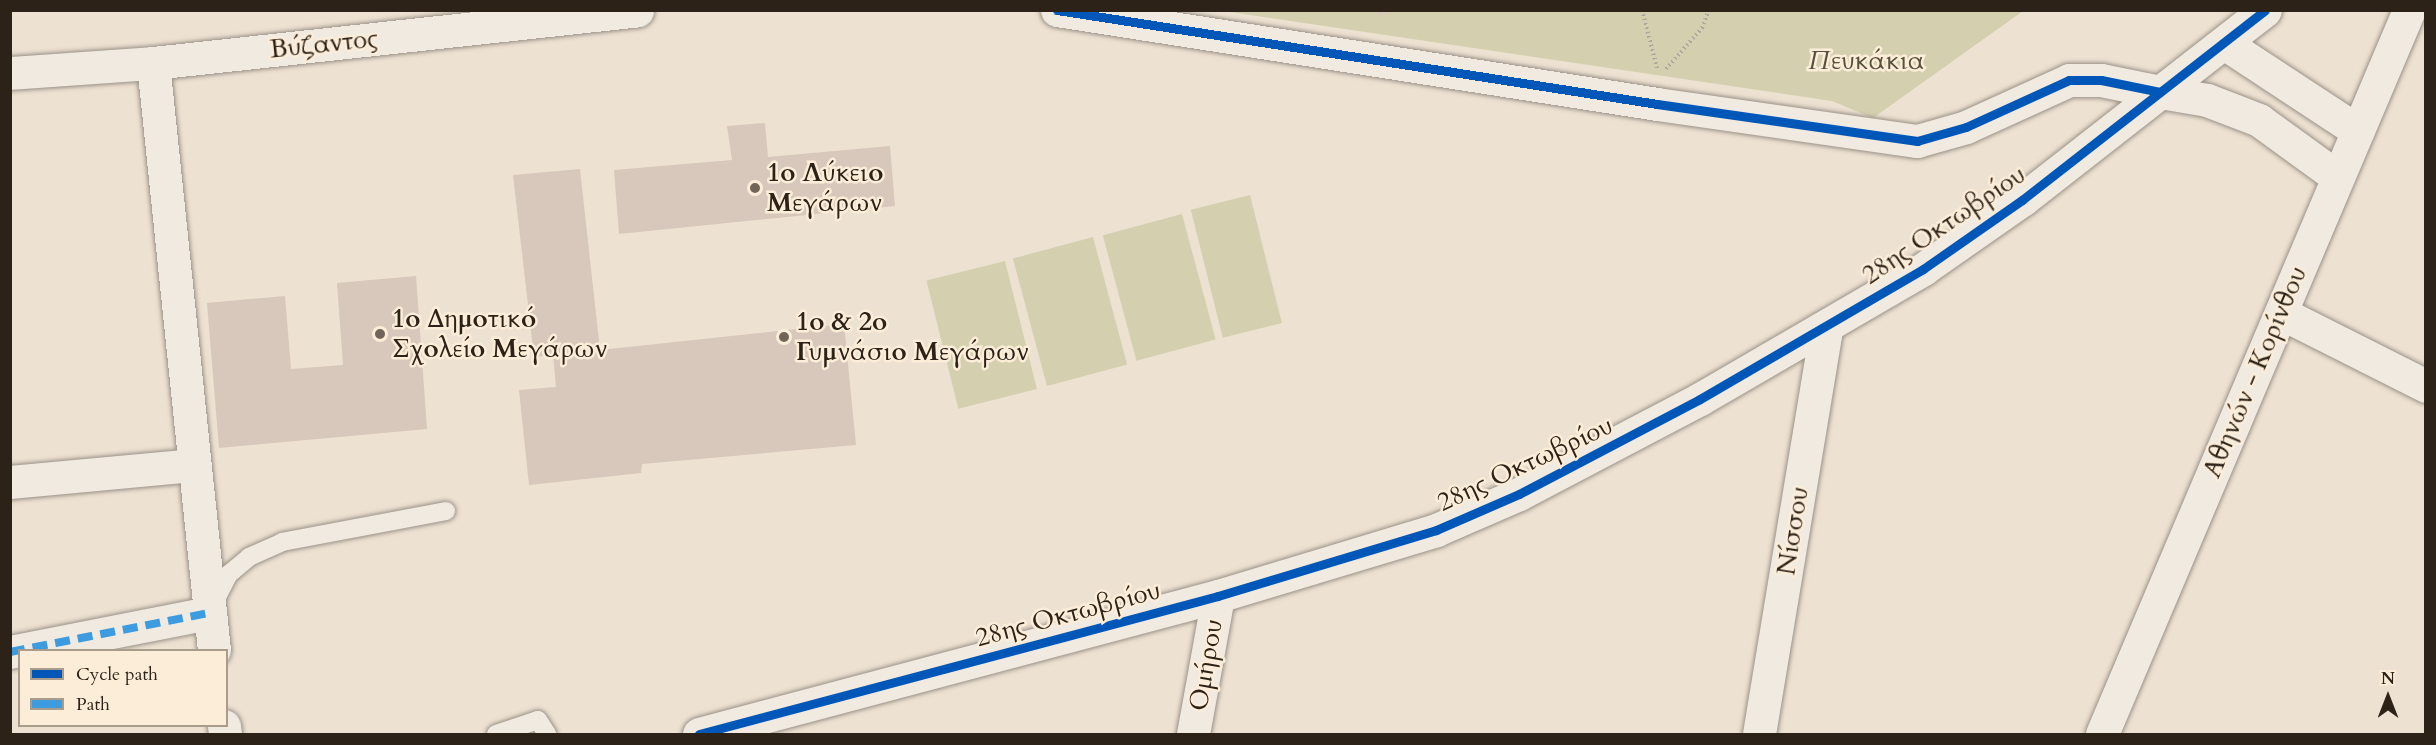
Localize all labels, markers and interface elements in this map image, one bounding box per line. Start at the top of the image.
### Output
street label: Βύζαντος [268,23,380,65]
park label: Πευκάκια [1808,45,1924,77]
place label: 1ο Λύκειο Μεγάρων [767,157,883,218]
street label: 28ης Οκτωβρίου [1856,159,2032,291]
marker: 1ο Λύκειο Μεγάρων [748,181,762,195]
street label: Αθηνών - Κορίνθου [2196,262,2314,482]
place label: 1ο Δημοτικό Σχολείο Μεγάρων [392,303,607,364]
place label: 1ο & 2ο Γυμνάσιο Μεγάρων [796,306,1029,368]
marker: 1ο Δημοτικό Σχολείο Μεγάρων [373,327,387,341]
marker: 1ο & 2ο Γυμνάσιο Μεγάρων [777,330,791,344]
street label: 28ης Οκτωβρίου [1432,410,1618,518]
street label: Νίσσου [1771,485,1815,577]
street label: 28ης Οκτωβρίου [972,574,1164,654]
street label: Ομήρου [1183,617,1229,713]
legend [18,649,228,727]
text: Cycle path [76,662,158,687]
north arrow [2358,667,2418,727]
text: N [2381,668,2395,690]
text: Path [76,692,110,717]

